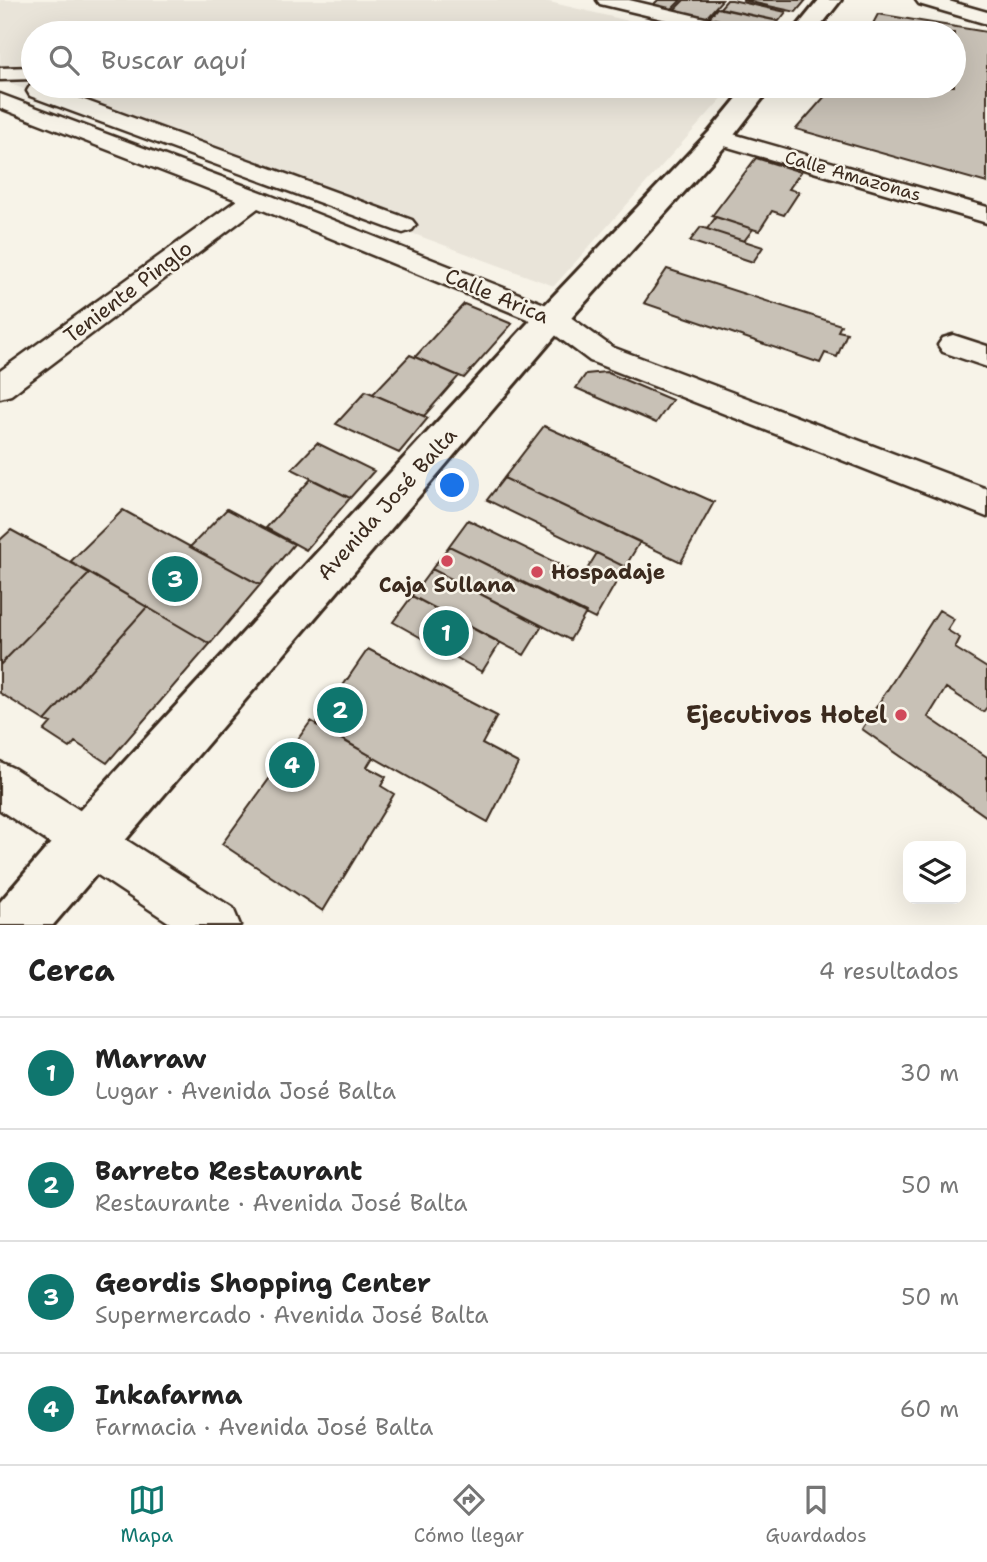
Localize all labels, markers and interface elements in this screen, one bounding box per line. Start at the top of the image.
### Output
search box [21,21,966,98]
icon: search [45,41,83,79]
text: Buscar aquí [101,42,247,77]
street label: Calle Amazonas [782,145,924,207]
street label: Teniente Pinglo [58,234,198,350]
street label: Calle Arica [441,262,553,330]
street label: Avenida José Balta [311,422,463,586]
your location [435,468,469,502]
pin: 3 [152,553,198,605]
marker: Caja Sullana [439,553,455,569]
place label: Hospadaje [551,558,665,586]
marker: Hospadaje [529,564,545,580]
place label: Caja Sullana [379,571,516,599]
pin: 1 [423,607,469,659]
pin: 2 [317,684,363,736]
place label: Ejecutivos Hotel [686,699,887,731]
marker: Ejecutivos Hotel [893,707,909,723]
pin: 4 [269,739,315,791]
map controls [903,841,966,904]
button: layers [903,841,966,904]
text: Cerca [28,950,115,991]
text: 4 resultados [819,956,959,986]
text: Marraw [95,1041,206,1076]
text: 1 [46,1058,56,1088]
text: 30 m [900,1058,959,1088]
text: Lugar · Avenida José Balta [95,1076,396,1106]
text: Barreto Restaurant [95,1153,362,1188]
text: 2 [43,1170,59,1200]
text: 50 m [901,1170,959,1200]
text: Restaurante · Avenida José Balta [95,1188,468,1218]
text: Geordis Shopping Center [95,1265,431,1300]
text: 3 [43,1282,59,1312]
text: 50 m [901,1282,959,1312]
text: Supermercado · Avenida José Balta [95,1300,489,1330]
text: Inkafarma [95,1377,242,1412]
text: 4 [43,1394,59,1424]
text: 60 m [900,1394,959,1424]
text: Farmacia · Avenida José Balta [95,1412,433,1442]
tab: Mapa [120,1481,173,1548]
tab: Cómo llegar [414,1481,525,1548]
tab: Guardados [765,1481,867,1548]

